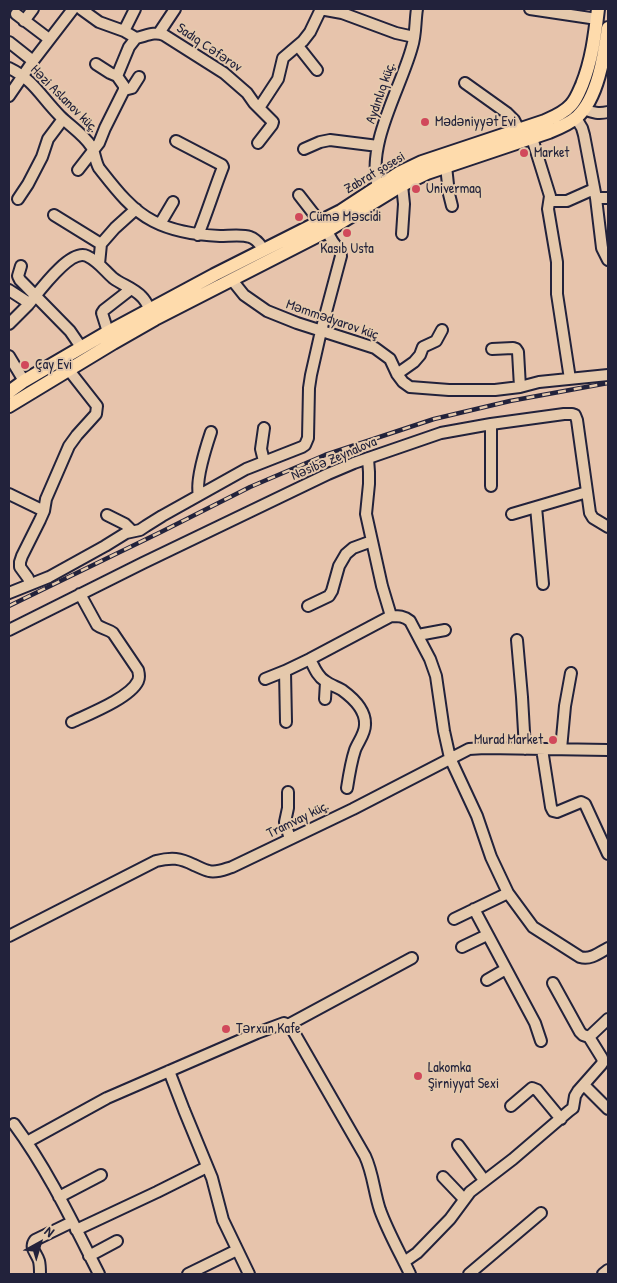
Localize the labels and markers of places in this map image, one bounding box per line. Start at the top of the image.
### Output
place label: Mədəniyyət Evi [435,114,516,130]
marker: Mədəniyyət Evi [419,116,431,128]
place label: Market [534,145,569,161]
marker: Market [518,147,530,159]
place label: Univermaq [426,181,481,197]
marker: Univermaq [410,183,422,195]
place label: Cümə Məscidi [309,209,381,225]
marker: Cümə Məscidi [293,211,305,223]
marker: Kasıb Usta [341,227,353,239]
place label: Kasıb Usta [320,241,374,257]
place label: Çay Evi [35,357,72,373]
marker: Çay Evi [19,359,31,371]
place label: Murad Market [474,732,543,748]
marker: Murad Market [547,734,559,746]
place label: Tərxun Kafe [236,1021,301,1037]
marker: Tərxun Kafe [220,1023,232,1035]
place label: Lakomka Şirniyyat Sexi [428,1060,499,1092]
marker: Lakomka Şirniyyat Sexi [412,1070,424,1082]

